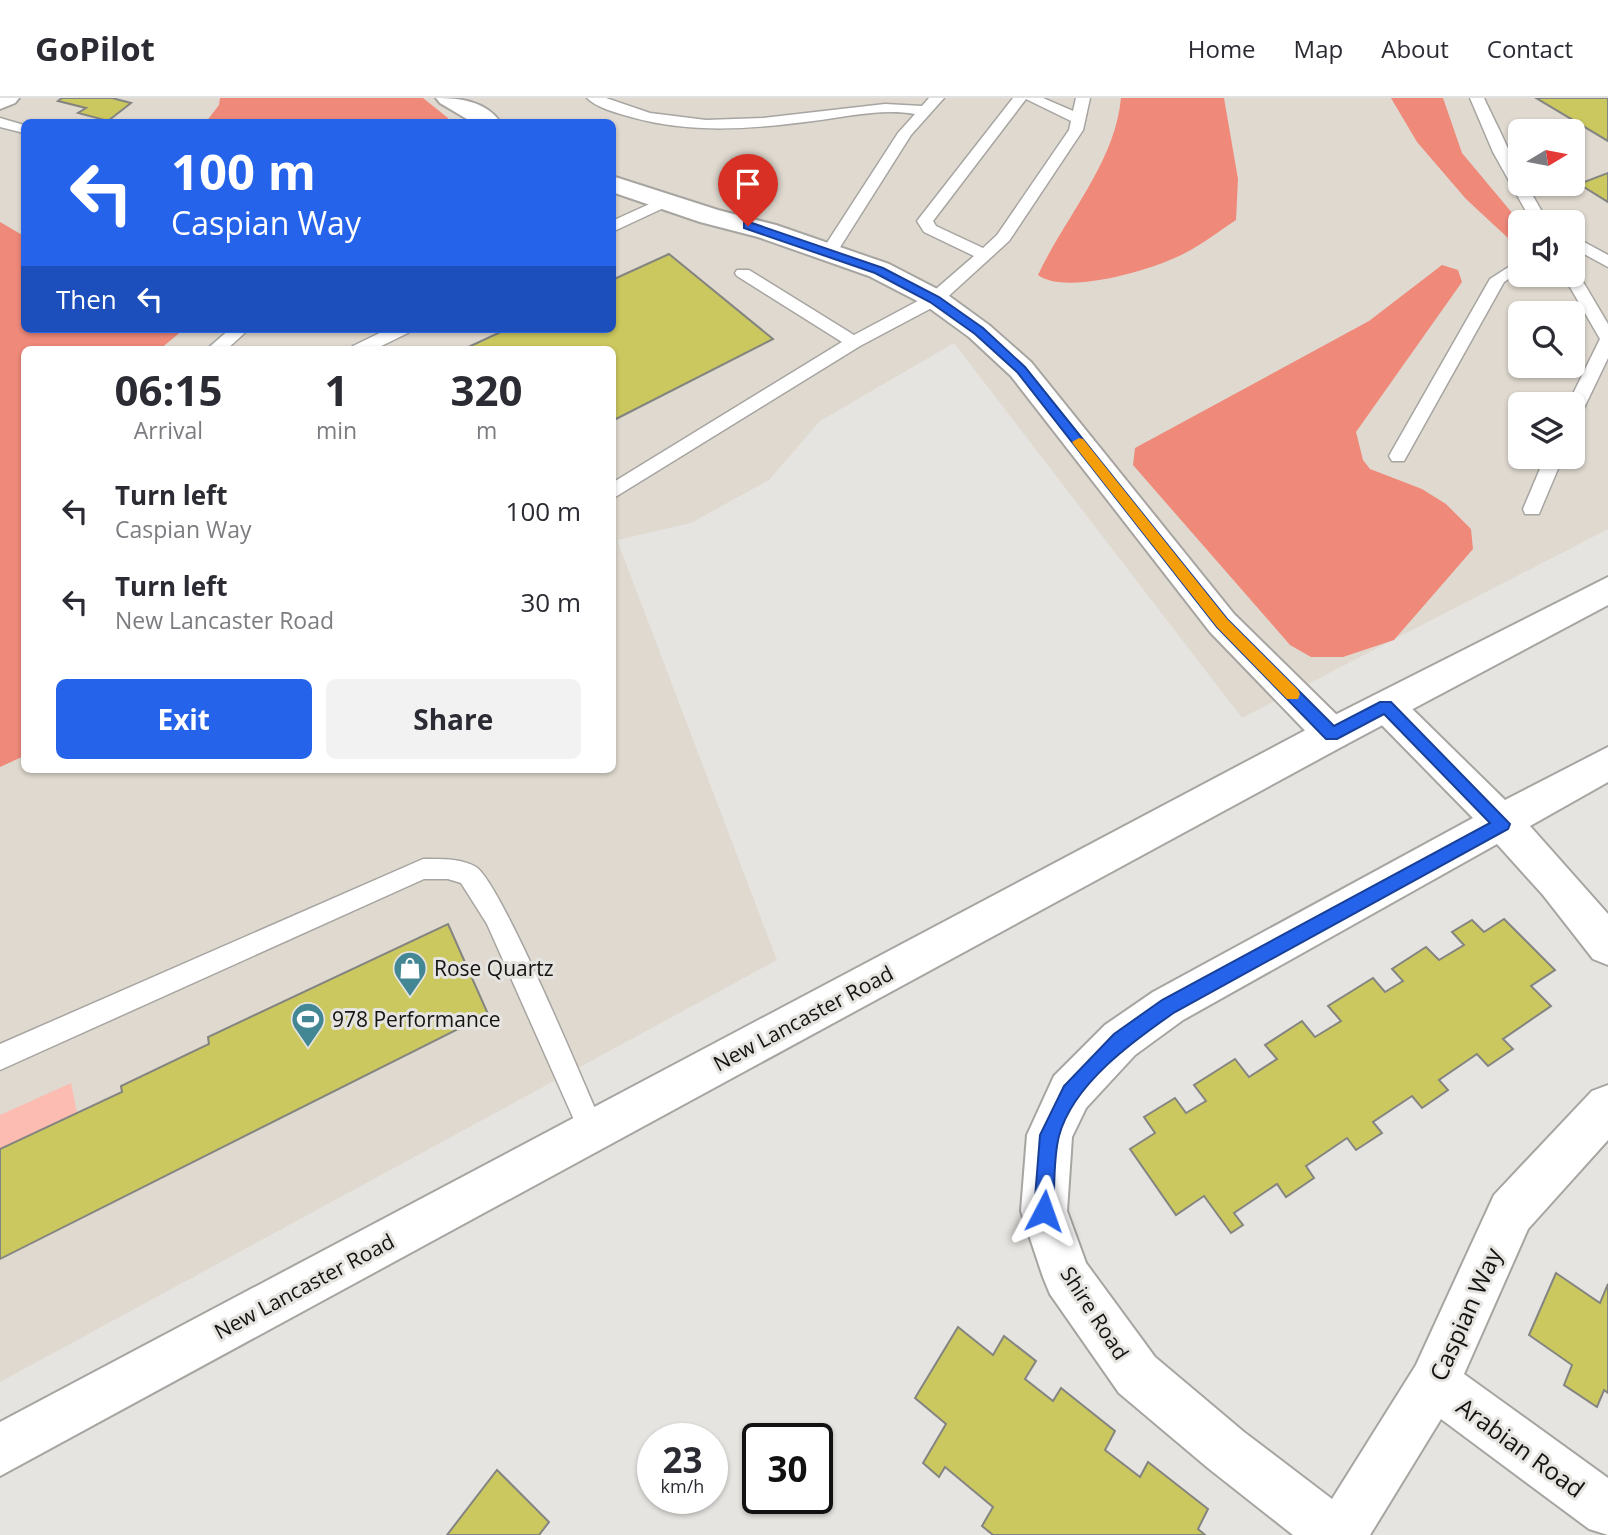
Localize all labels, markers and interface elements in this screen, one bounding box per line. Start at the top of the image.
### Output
text: GoPilot [35,26,155,71]
text: Home [1188,32,1256,65]
text: Map [1294,32,1343,65]
text: About [1381,32,1449,65]
text: Contact [1487,32,1573,65]
north arrow [1508,119,1586,196]
map controls [1508,119,1585,469]
text: 100 m [171,138,316,204]
icon: left [56,147,147,238]
pin [718,154,778,226]
icon: arrive [729,165,767,203]
text: Caspian Way [171,201,361,244]
button: sound [1508,210,1585,287]
icon: left [131,280,169,318]
text: Then [56,281,117,317]
button: search [1508,301,1585,378]
text: 06:15 [114,361,222,418]
text: 1 [324,361,349,418]
text: 320 [451,361,523,418]
button: layers [1508,392,1585,469]
text: Arrival [134,414,203,446]
text: min [316,414,357,446]
text: m [476,414,497,446]
text: Turn left [115,477,227,513]
icon: left [56,492,94,530]
text: 100 m [506,493,581,529]
text: Caspian Way [115,513,252,545]
text: Turn left [115,568,227,604]
icon: left [56,583,94,621]
text: 30 m [520,584,581,620]
text: New Lancaster Road [115,604,334,636]
button: Exit [56,679,312,759]
button: Share [326,679,581,759]
shop icon: Rose Quartz [391,949,429,998]
place label: Rose Quartz [434,954,554,982]
street label: New Lancaster Road [708,959,898,1077]
sports icon: 978 Performance [289,1000,327,1049]
place label: 978 Performance [332,1005,501,1033]
position arrow [1007,1174,1081,1248]
street label: New Lancaster Road [209,1227,399,1345]
street label: Caspian Way [1421,1241,1509,1386]
street label: Shire Road [1054,1261,1136,1365]
street label: Arabian Road [1450,1389,1592,1505]
speed limit sign: 30 [742,1423,833,1514]
text: 23 [662,1436,703,1483]
text: km/h [661,1474,704,1498]

